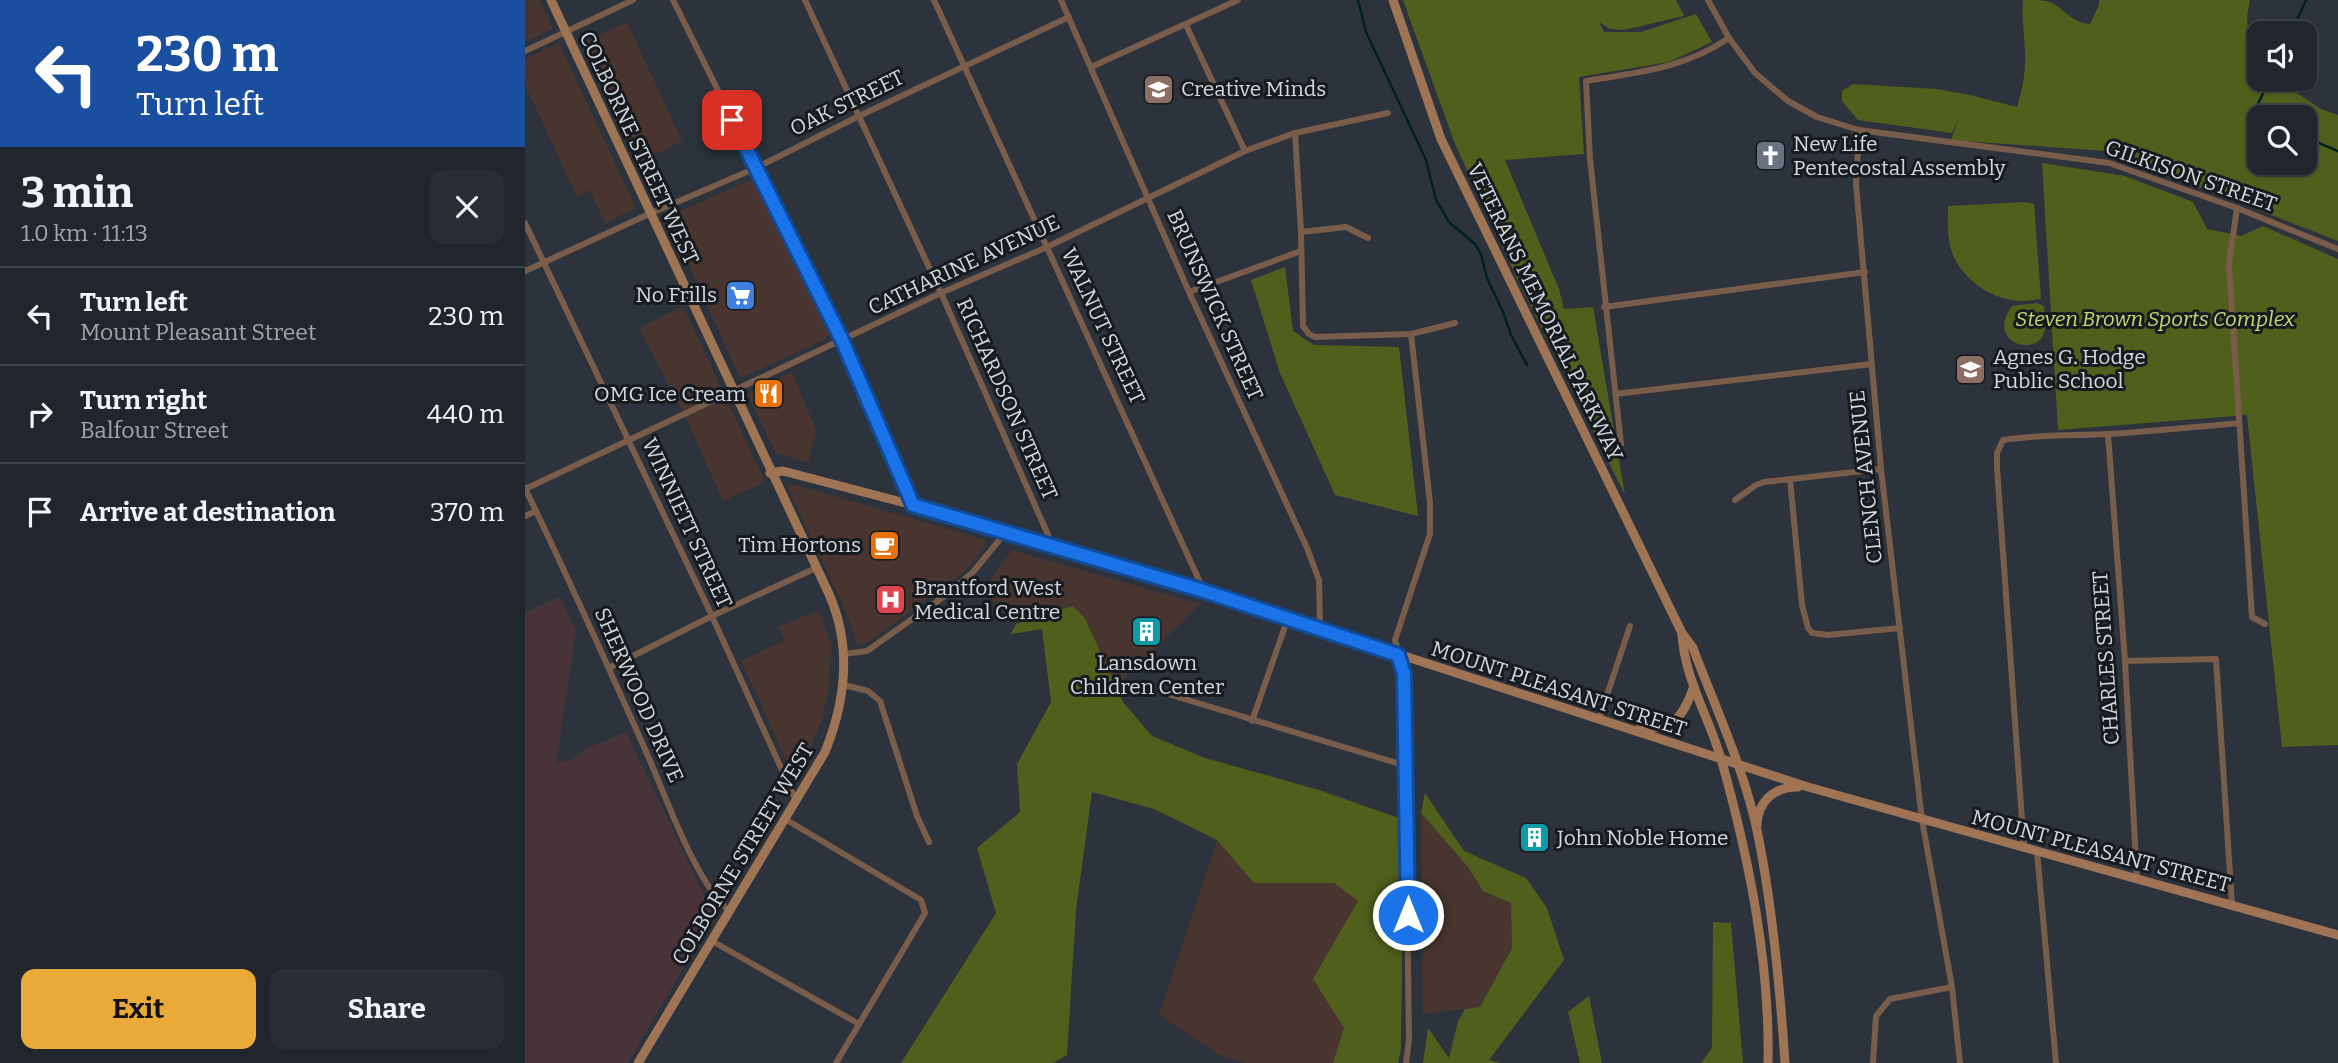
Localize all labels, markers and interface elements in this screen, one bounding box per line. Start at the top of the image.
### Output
map controls [2247,21,2317,175]
button: sound [2247,21,2317,91]
text: 230 m [136,25,279,84]
street label: COLBORNE STREET WEST [573,27,705,269]
icon: left [21,28,112,119]
street label: OAK STREET [786,64,908,142]
school or university icon: Creative Minds [1141,72,1175,106]
place label: Creative Minds [1181,76,1326,102]
text: Turn left [136,85,264,123]
pin [702,90,762,150]
icon: arrive [713,101,751,139]
button: search [2247,105,2317,175]
place label: New Life Pentecostal Assembly [1793,131,2006,181]
street label: GILKISON STREET [2102,134,2280,218]
church icon: New Life Pentecostal Assembly [1753,139,1787,173]
street label: VETERANS MEMORIAL PARKWAY [1461,159,1629,466]
text: 3 min [21,168,133,218]
button: close [430,170,504,244]
street label: BRUNSWICK STREET [1161,206,1269,404]
street label: CATHARINE AVENUE [864,209,1064,321]
text: 1.0 km · 11:13 [21,219,148,247]
street label: WALNUT STREET [1055,244,1151,408]
supermarket icon: No Frills [723,278,757,312]
place label: No Frills [636,282,717,308]
text: Turn left [80,287,188,318]
street label: RICHARDSON STREET [951,294,1063,504]
icon: left [21,297,59,335]
text: 230 m [428,301,504,332]
park label: Steven Brown Sports Complex [2015,306,2296,332]
text: Mount Pleasant Street [80,318,316,346]
place label: Agnes G. Hodge Public School [1993,344,2146,394]
school or university icon: Agnes G. Hodge Public School [1953,352,1987,386]
restaurant icon: OMG Ice Cream [752,377,786,411]
place label: OMG Ice Cream [594,381,746,407]
text: Turn right [80,385,207,416]
street label: CLENCH AVENUE [1844,389,1888,565]
icon: right [21,395,59,433]
text: 440 m [427,399,504,430]
text: Balfour Street [80,416,228,444]
street label: WINNIETT STREET [636,434,738,612]
icon: arrive [21,493,59,531]
text: Arrive at destination [80,497,335,528]
text: 370 m [430,497,504,528]
cafe icon: Tim Hortons [867,528,901,562]
place label: Tim Hortons [738,532,861,558]
street label: CHARLES STREET [2087,570,2125,746]
place label: Brantford West Medical Centre [914,575,1062,625]
hospital icon: Brantford West Medical Centre [874,583,908,617]
street label: SHERWOOD DRIVE [589,604,689,786]
building icon: Lansdown Children Center [1130,614,1164,648]
street label: MOUNT PLEASANT STREET [1428,635,1690,743]
place label: Lansdown Children Center [1070,650,1224,700]
street label: COLBORNE STREET WEST [666,738,820,970]
street label: MOUNT PLEASANT STREET [1969,804,2233,898]
building icon: John Noble Home [1517,821,1551,855]
place label: John Noble Home [1556,825,1729,851]
position arrow [1371,878,1445,952]
button: Exit [21,969,256,1049]
button: Share [270,969,504,1049]

